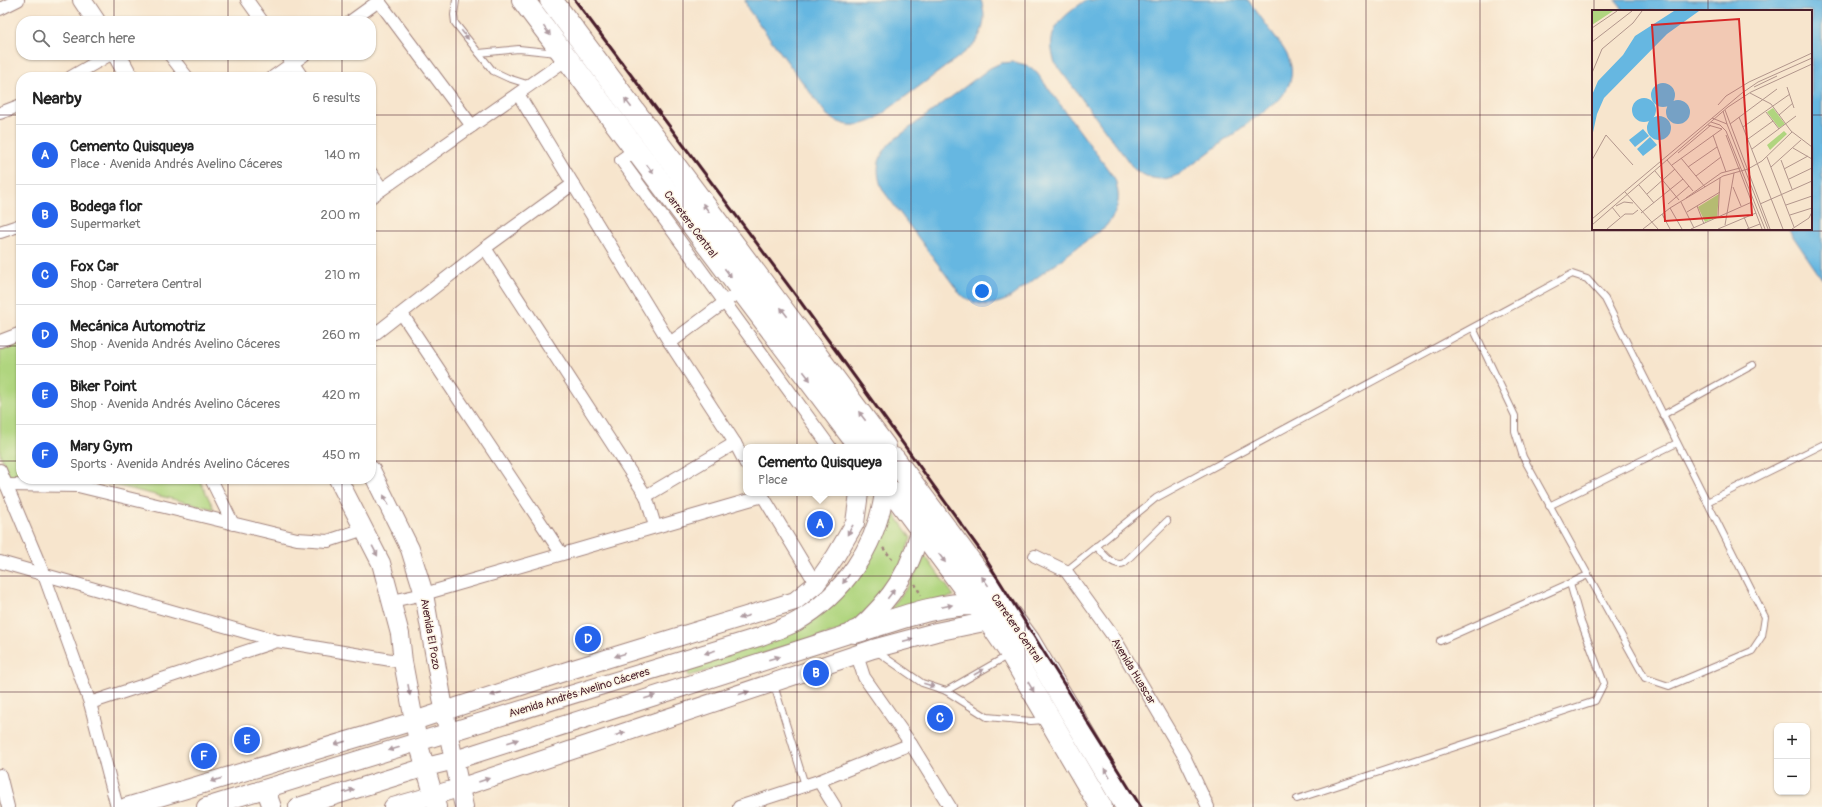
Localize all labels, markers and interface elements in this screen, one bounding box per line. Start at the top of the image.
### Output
inset map [1592,10,1812,230]
search box [16,16,376,60]
one-way arrow [542,26,551,37]
icon: search [30,27,52,49]
text: Search here [62,29,135,48]
one-way arrow [460,30,469,41]
text: Nearby [32,88,81,109]
text: 6 results [313,90,360,106]
one-way arrow [624,98,632,109]
text: Cemento Quisqueya [70,137,194,156]
text: A [41,147,49,163]
text: 140 m [324,147,360,163]
text: Place · Avenida Andrés Avelino Cáceres [70,156,282,172]
one-way arrow [646,164,654,174]
street label: Carretera Central [661,188,720,260]
text: Bodega flor [70,197,142,216]
one-way arrow [702,202,710,213]
text: B [41,207,49,223]
text: 200 m [321,207,360,223]
text: Supermarket [70,216,141,232]
text: Fox Car [70,257,119,276]
text: C [41,267,49,283]
text: 210 m [324,267,360,283]
one-way arrow [724,267,732,278]
text: Shop · Carretera Central [70,276,202,292]
your location [972,281,992,301]
one-way arrow [780,306,788,317]
text: Mecánica Automotriz [70,317,205,336]
text: D [41,327,49,343]
text: 260 m [322,327,360,343]
text: Shop · Avenida Andrés Avelino Cáceres [70,336,280,352]
one-way arrow [802,371,811,382]
text: Biker Point [70,377,137,396]
text: E [42,387,48,403]
text: 420 m [322,387,360,403]
text: Shop · Avenida Andrés Avelino Cáceres [70,396,280,412]
one-way arrow [858,410,866,421]
text: Mary Gym [70,437,132,456]
popup [743,444,897,496]
text: F [41,447,49,463]
text: 450 m [322,447,360,463]
text: Cemento Quisqueya [758,453,882,472]
text: Sports · Avenida Andrés Avelino Cáceres [70,456,289,472]
text: Place [758,472,787,488]
one-way arrow [383,494,389,506]
pin: A [807,509,833,539]
one-way arrow [847,525,854,536]
one-way arrow [372,545,378,557]
one-way arrow [938,553,946,563]
one-way arrow [842,573,850,584]
one-way arrow [981,576,989,587]
one-way arrow [887,589,896,600]
street label: Carretera Central [988,592,1045,665]
street label: Avenida El Pozo [418,597,443,671]
one-way arrow [940,602,953,608]
one-way arrow [738,614,750,620]
pin: D [575,624,601,654]
street label: Avenida Huascar [1109,636,1158,707]
one-way arrow [902,637,914,643]
one-way arrow [704,649,716,655]
one-way arrow [613,652,625,658]
one-way arrow [769,655,781,661]
pin: B [803,658,829,688]
street label: Avenida Andrés Avelino Cáceres [507,665,651,720]
one-way arrow [973,668,985,675]
one-way arrow [923,682,935,688]
one-way arrow [1027,682,1035,692]
one-way arrow [406,684,412,696]
one-way arrow [738,690,750,696]
one-way arrow [490,691,502,697]
one-way arrow [645,694,657,700]
pin: C [927,703,953,733]
map controls [1774,723,1810,795]
button: + [1774,723,1810,759]
pin: E [234,725,260,755]
one-way arrow [615,730,627,736]
one-way arrow [508,737,520,743]
one-way arrow [334,740,346,746]
pin: F [191,741,217,771]
one-way arrow [387,746,399,752]
button: − [1774,759,1810,795]
one-way arrow [1104,767,1111,779]
one-way arrow [478,776,490,782]
one-way arrow [209,777,221,783]
one-way arrow [343,788,355,794]

